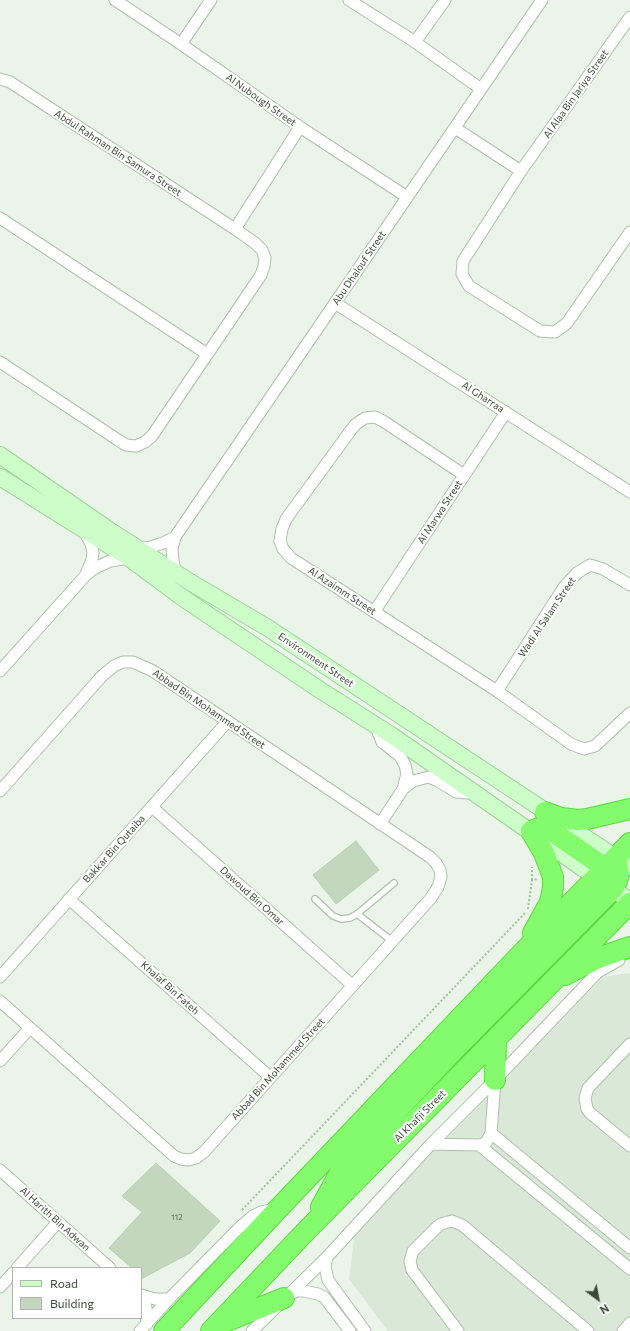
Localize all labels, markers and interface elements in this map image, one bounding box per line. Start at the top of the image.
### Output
street label: Al Alaa Bin Jariya Street [541,48,611,140]
street label: Al Nubough Street [223,71,299,129]
street label: Abdul Rahman Bin Samura Street [52,107,184,199]
street label: Abu Dhalouf Street [330,229,388,307]
street label: Al Gharraa [460,379,506,415]
street label: Al Marwa Street [415,478,465,546]
street label: Al Azaimm Street [306,565,378,617]
street label: Wadi Al Salam Street [516,575,578,659]
street label: Environment Street [276,630,356,690]
street label: Abbad Bin Mohammed Street [150,667,268,751]
street label: Bakkar Bin Qutaiba [80,813,148,885]
street label: Dawoud Bin Omar [217,864,287,928]
street label: Khalaf Bin Fateh [139,959,201,1017]
street label: Abbad Bin Mohammed Street [229,1015,327,1123]
street label: Al Khafji Street [392,1088,448,1144]
street label: Al Harith Bin Adwan [17,1184,93,1254]
house number: 112 [171,1212,183,1222]
legend [12,1267,142,1319]
text: Road [50,1276,78,1290]
north arrow [578,1279,618,1319]
text: Building [50,1296,94,1310]
text: N [598,1302,612,1317]

